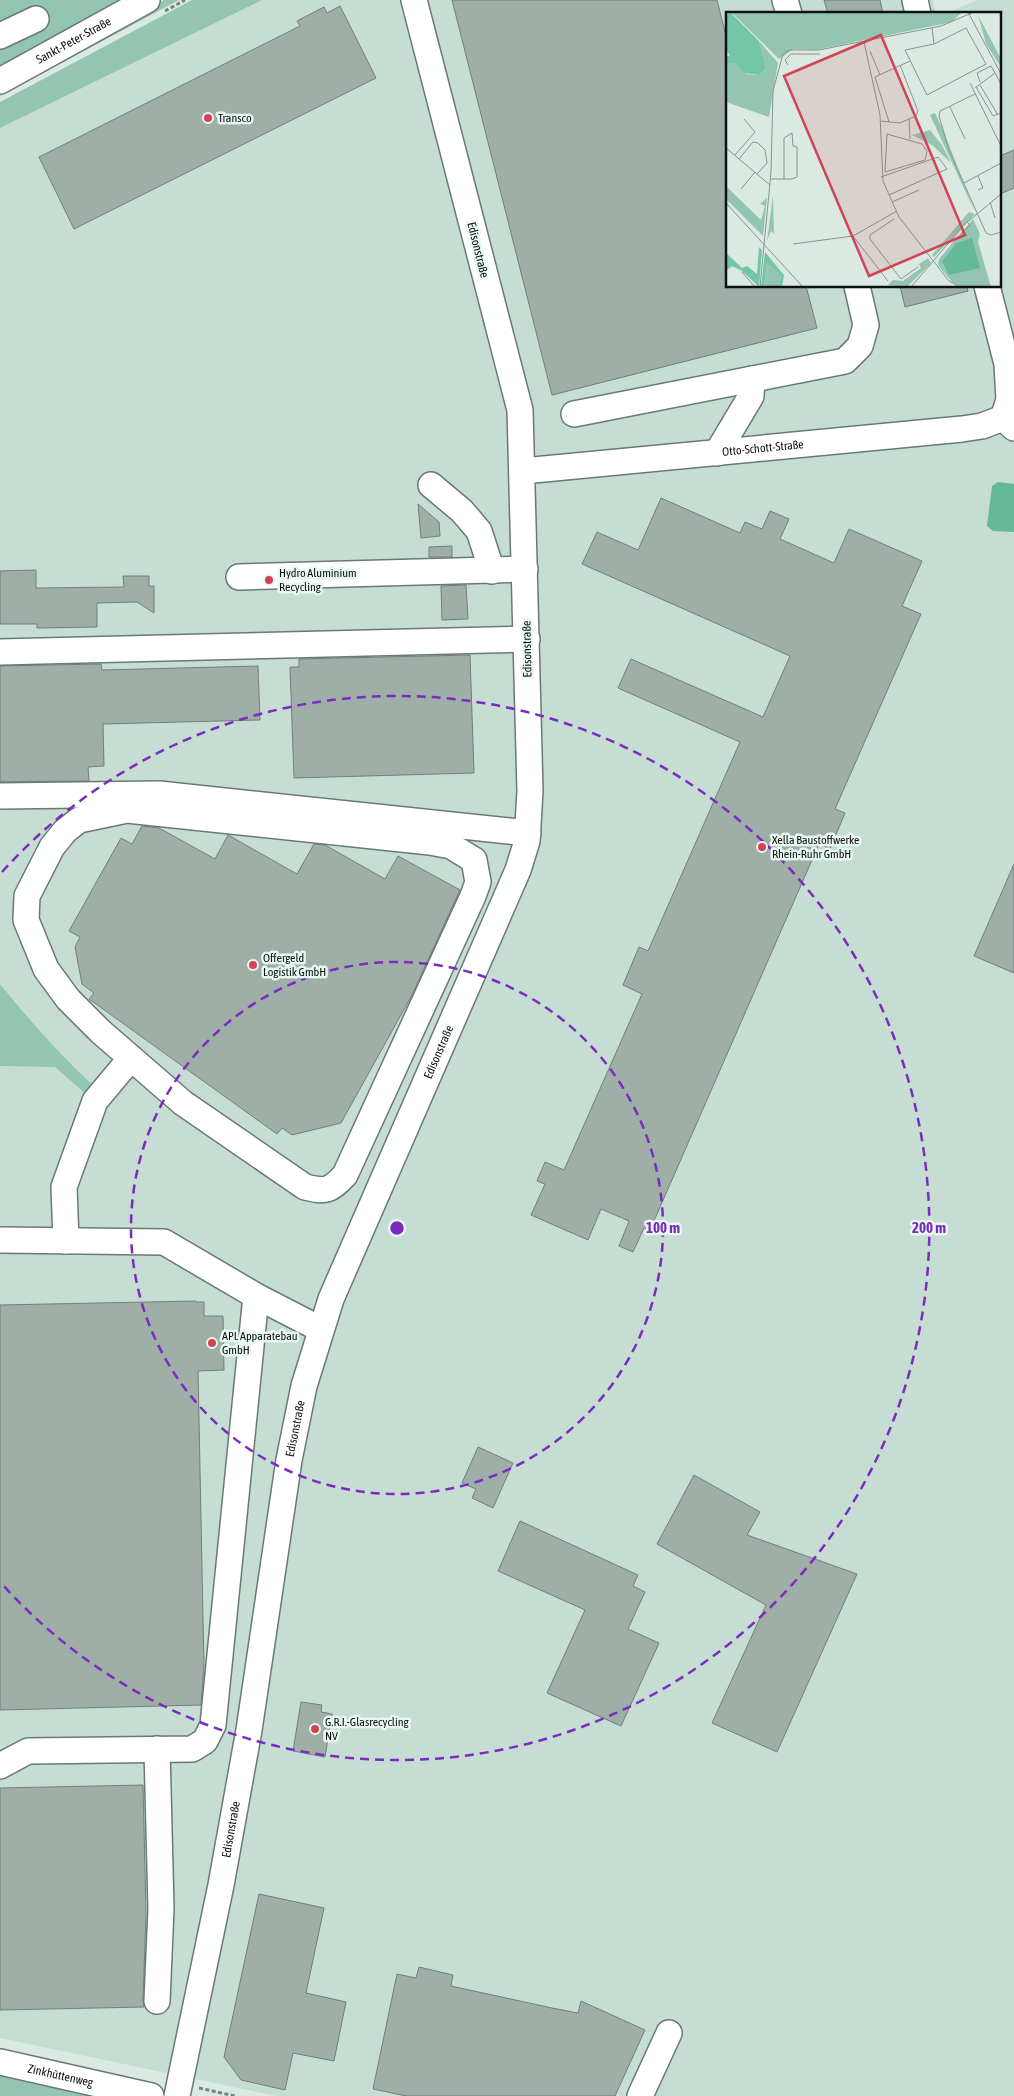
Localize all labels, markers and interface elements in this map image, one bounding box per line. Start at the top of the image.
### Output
inset map [726,12,1002,288]
street label: Sankt-Peter-Straße [34,14,113,67]
place label: Transco [218,111,252,125]
marker: Transco [202,112,214,124]
street label: Edisonstraße [464,221,492,279]
street label: Otto-Schott-Straße [721,437,804,459]
place label: Hydro Aluminium Recycling [279,566,357,594]
marker: Hydro Aluminium Recycling [263,574,275,586]
street label: Edisonstraße [520,620,534,678]
place label: Xella Baustoffwerke Rhein-Ruhr GmbH [772,833,860,861]
marker: Xella Baustoffwerke Rhein-Ruhr GmbH [756,841,768,853]
place label: Offergeld Logistik GmbH [263,951,326,979]
marker: Offergeld Logistik GmbH [247,959,259,971]
street label: Edisonstraße [421,1023,456,1081]
centre of rings [388,1219,406,1237]
text: 100 m [646,1219,680,1236]
text: 200 m [912,1219,946,1236]
place label: APL Apparatebau GmbH [222,1329,298,1357]
marker: APL Apparatebau GmbH [206,1337,218,1349]
street label: Edisonstraße [283,1399,308,1458]
place label: G.R.I.-Glasrecycling NV [325,1715,410,1743]
marker: G.R.I.-Glasrecycling NV [309,1723,321,1735]
street label: Edisonstraße [219,1800,243,1859]
street label: Zinkhüttenweg [26,2061,95,2090]

